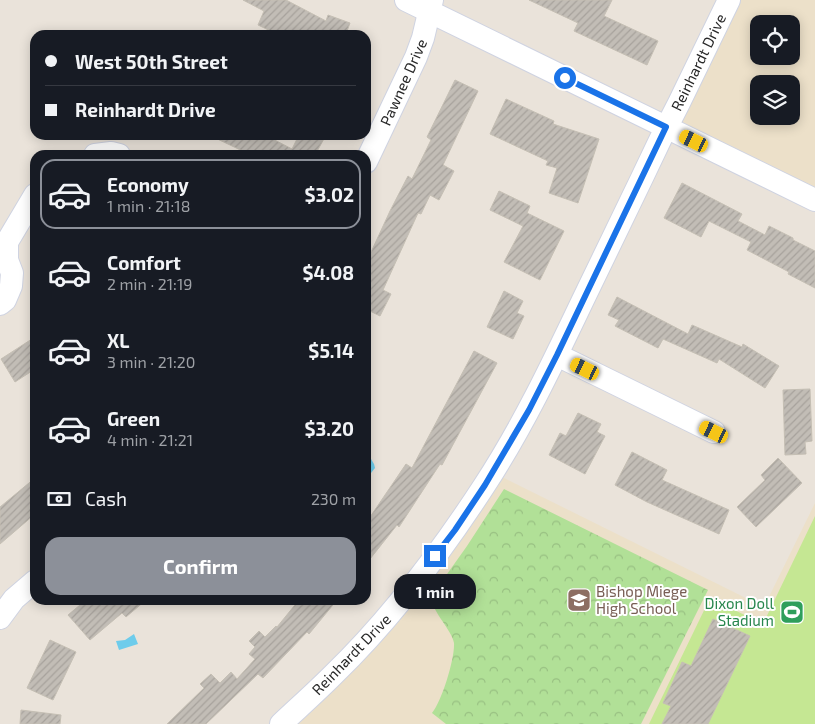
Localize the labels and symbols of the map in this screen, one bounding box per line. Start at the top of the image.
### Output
street label: Reinhardt Drive [667,11,729,113]
street label: Pawnee Drive [376,36,430,128]
route start [554,67,576,89]
car [677,128,710,154]
car [568,356,601,382]
car [697,419,730,445]
route end [424,545,446,567]
callout: 1 min [394,574,476,608]
place label: Bishop Miege High School [596,582,687,617]
school or university icon: Bishop Miege High School [566,587,592,613]
place label: Dixon Doll Stadium [705,594,775,629]
sports icon: Dixon Doll Stadium [779,599,805,625]
street label: Reinhardt Drive [308,610,394,698]

